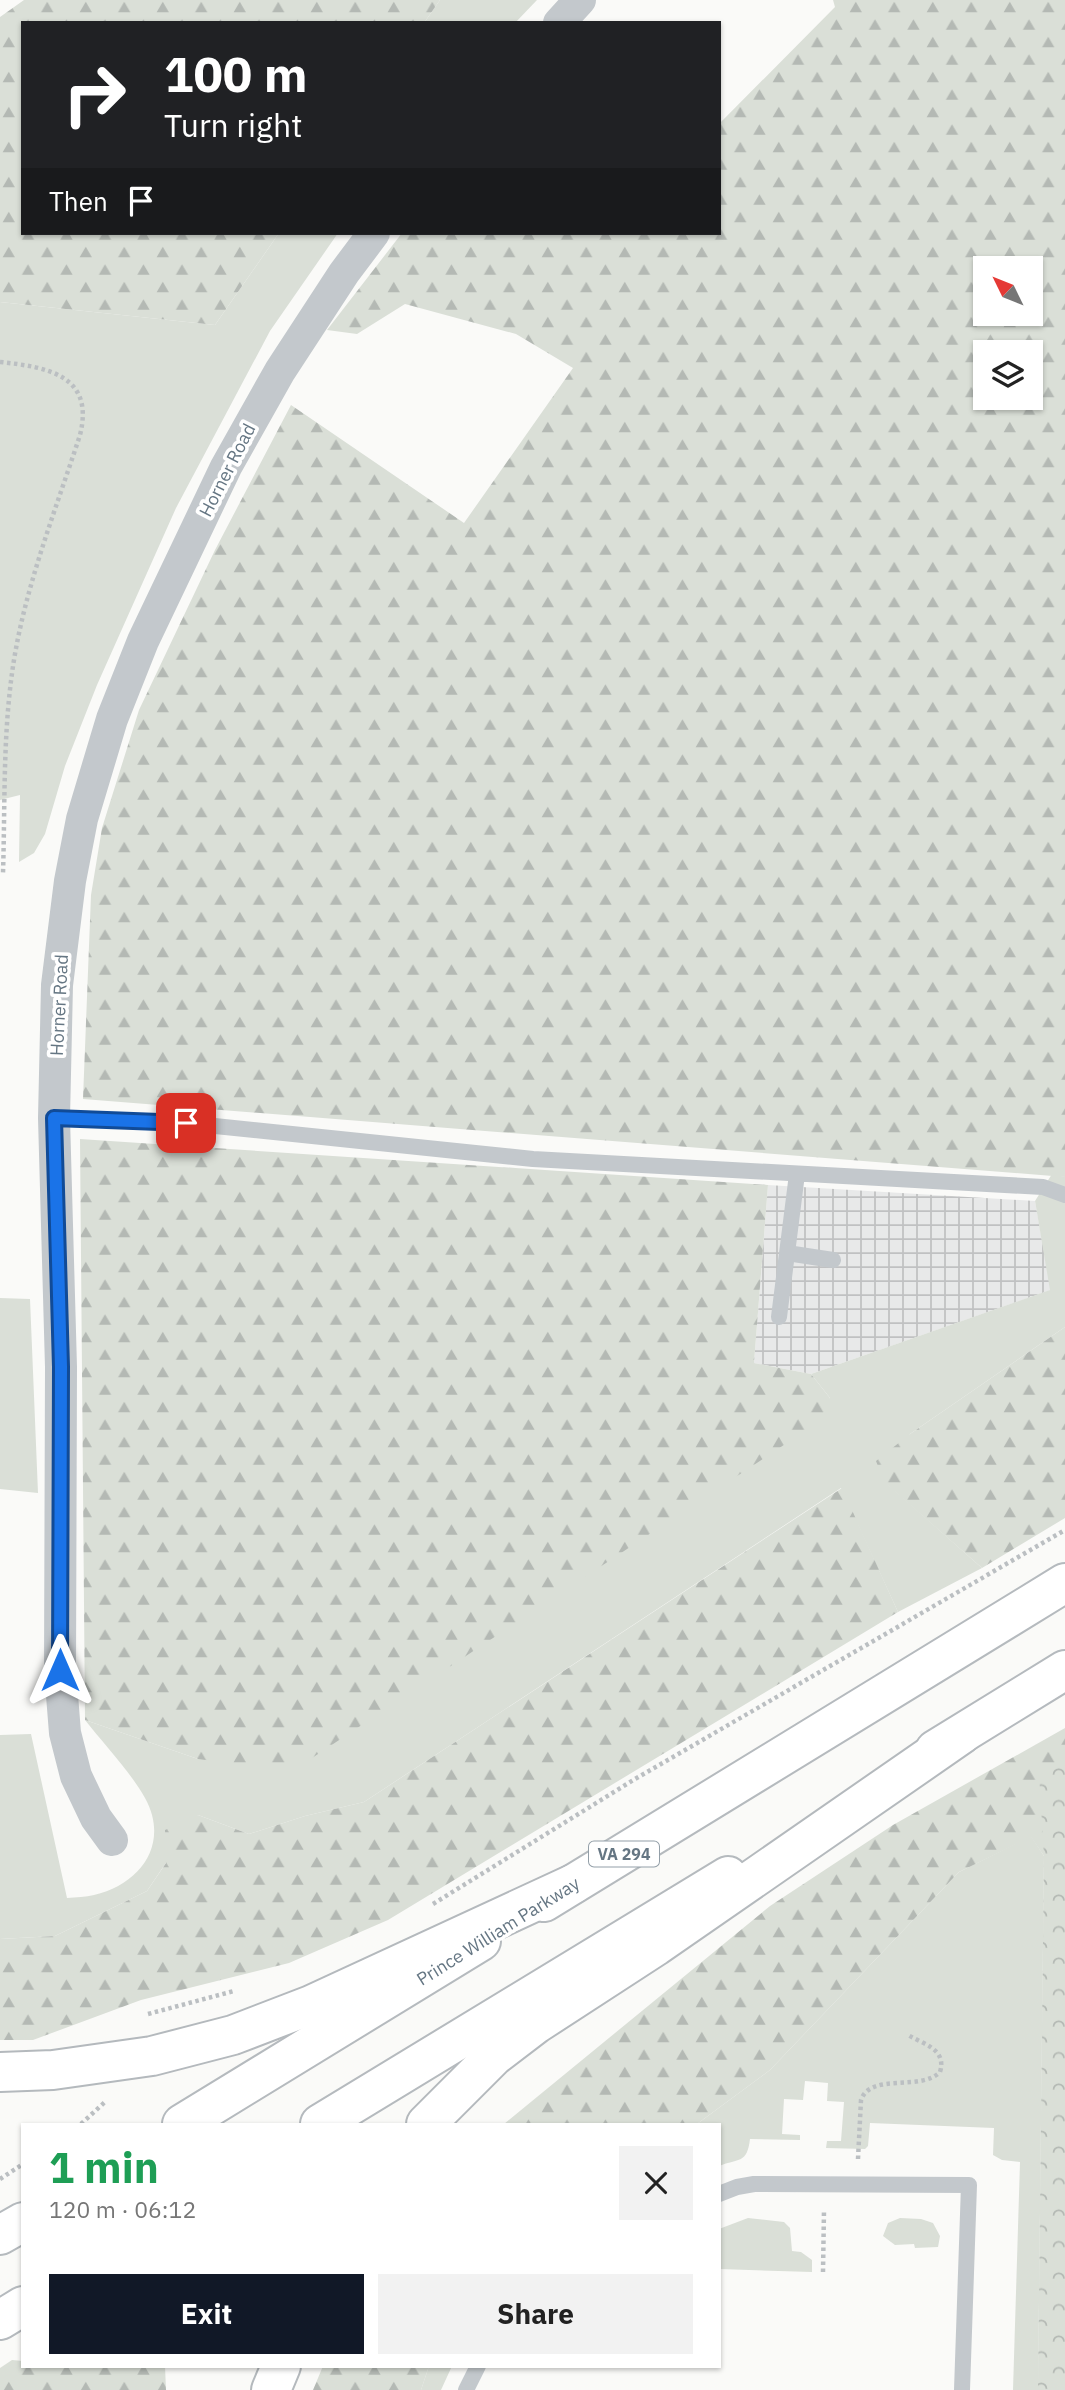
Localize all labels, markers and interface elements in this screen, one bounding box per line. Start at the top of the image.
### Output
text: 100 m [164,42,308,105]
icon: right [49,49,140,140]
text: Turn right [164,104,302,146]
icon: arrive [122,182,160,220]
text: Then [49,184,108,218]
north arrow [973,256,1043,326]
map controls [973,256,1043,410]
button: layers [973,340,1043,410]
street label: Horner Road [194,419,260,521]
street label: Horner Road [45,954,73,1056]
pin [156,1093,216,1153]
icon: arrive [167,1104,205,1142]
position arrow [23,1633,97,1707]
road number: VA 294 [589,1842,659,1866]
street label: Prince William Parkway [412,1871,584,1991]
text: 1 min [49,2140,159,2195]
button: close [619,2146,693,2220]
text: 120 m · 06:12 [49,2194,196,2224]
button: Exit [49,2274,364,2354]
button: Share [378,2274,693,2354]

